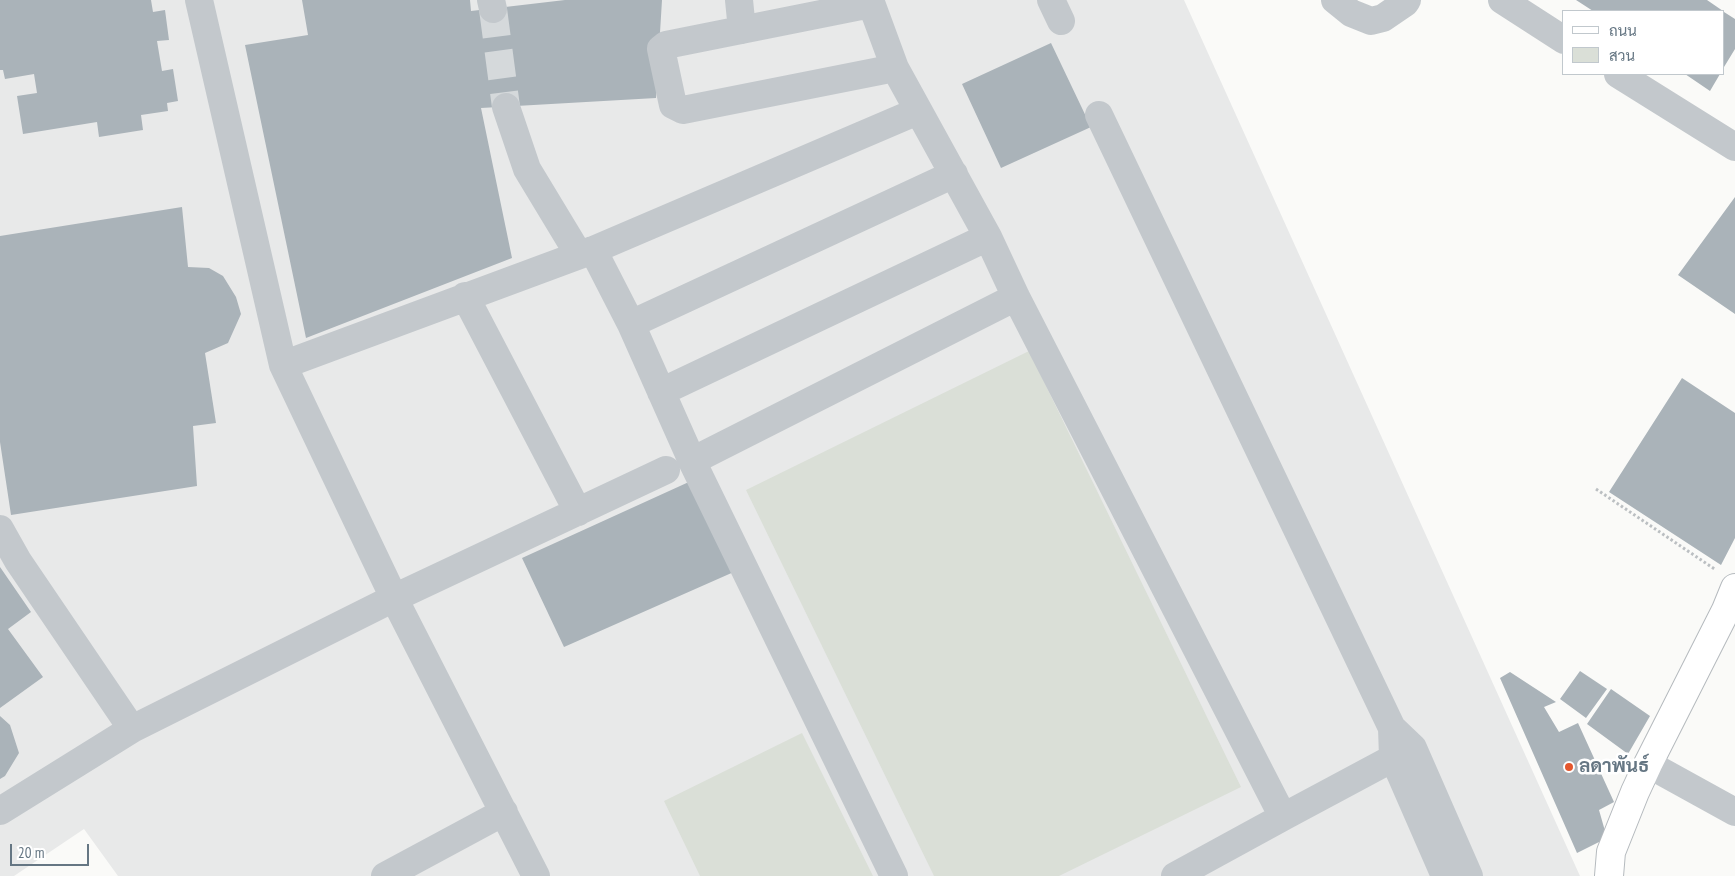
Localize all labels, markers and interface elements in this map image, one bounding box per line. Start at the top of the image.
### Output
legend [1562,10,1725,75]
text: ถนน [1609,21,1637,40]
text: สวน [1609,46,1635,65]
place label: ลดาพันธ์ [1579,756,1649,778]
marker: ลดาพันธ์ [1563,761,1575,773]
scale bar [12,834,91,866]
text: 20 m [18,843,44,862]

